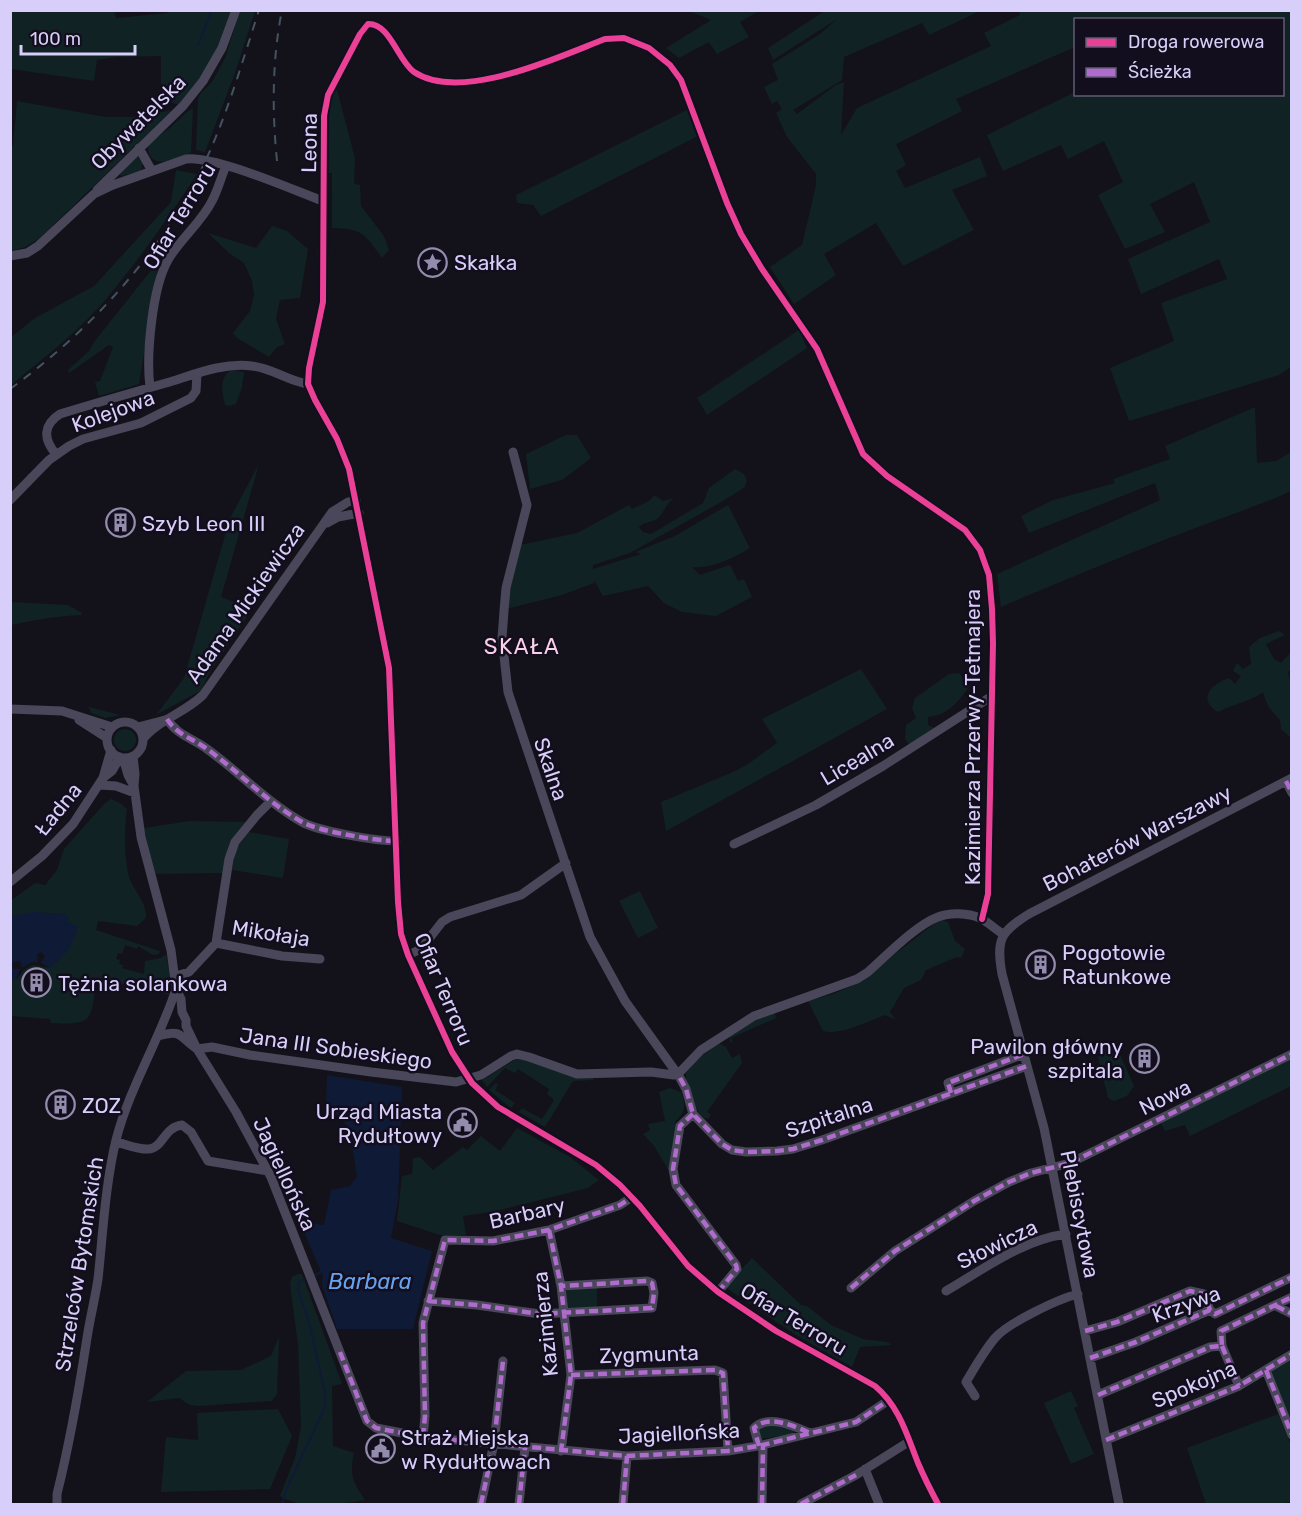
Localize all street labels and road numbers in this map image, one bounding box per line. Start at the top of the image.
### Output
street label: Obywatelska [85,69,191,175]
street label: Leona [296,113,322,173]
street label: Ofiar Terroru [137,158,221,274]
street label: Kolejowa [68,385,158,437]
street label: Adama Mickiewicza [180,518,310,688]
street label: Kazimierza Przerwy-Tetmajera [960,589,985,885]
street label: Licealna [816,727,898,791]
street label: Skalna [529,734,573,804]
street label: Ładna [29,778,87,840]
street label: Bohaterów Warszawy [1039,779,1236,896]
street label: Mikołaja [230,915,312,951]
street label: Ofiar Terroru [409,929,479,1049]
street label: Jana III Sobieskiego [238,1022,434,1074]
street label: Nowa [1135,1074,1195,1120]
street label: Szpitalna [782,1091,876,1143]
street label: Jagiellońska [248,1113,322,1235]
street label: Plebiscytowa [1055,1148,1105,1280]
street label: Strzelców Bytomskich [50,1155,108,1373]
street label: Barbary [487,1192,568,1234]
street label: Słowicza [953,1214,1041,1274]
street label: Kazimierza [527,1270,563,1378]
street label: Ofiar Terroru [736,1277,852,1361]
street label: Krzywa [1148,1280,1224,1328]
street label: Zygmunta [599,1340,699,1368]
street label: Spokojna [1148,1355,1240,1413]
street label: Jagiellońska [617,1417,741,1449]

